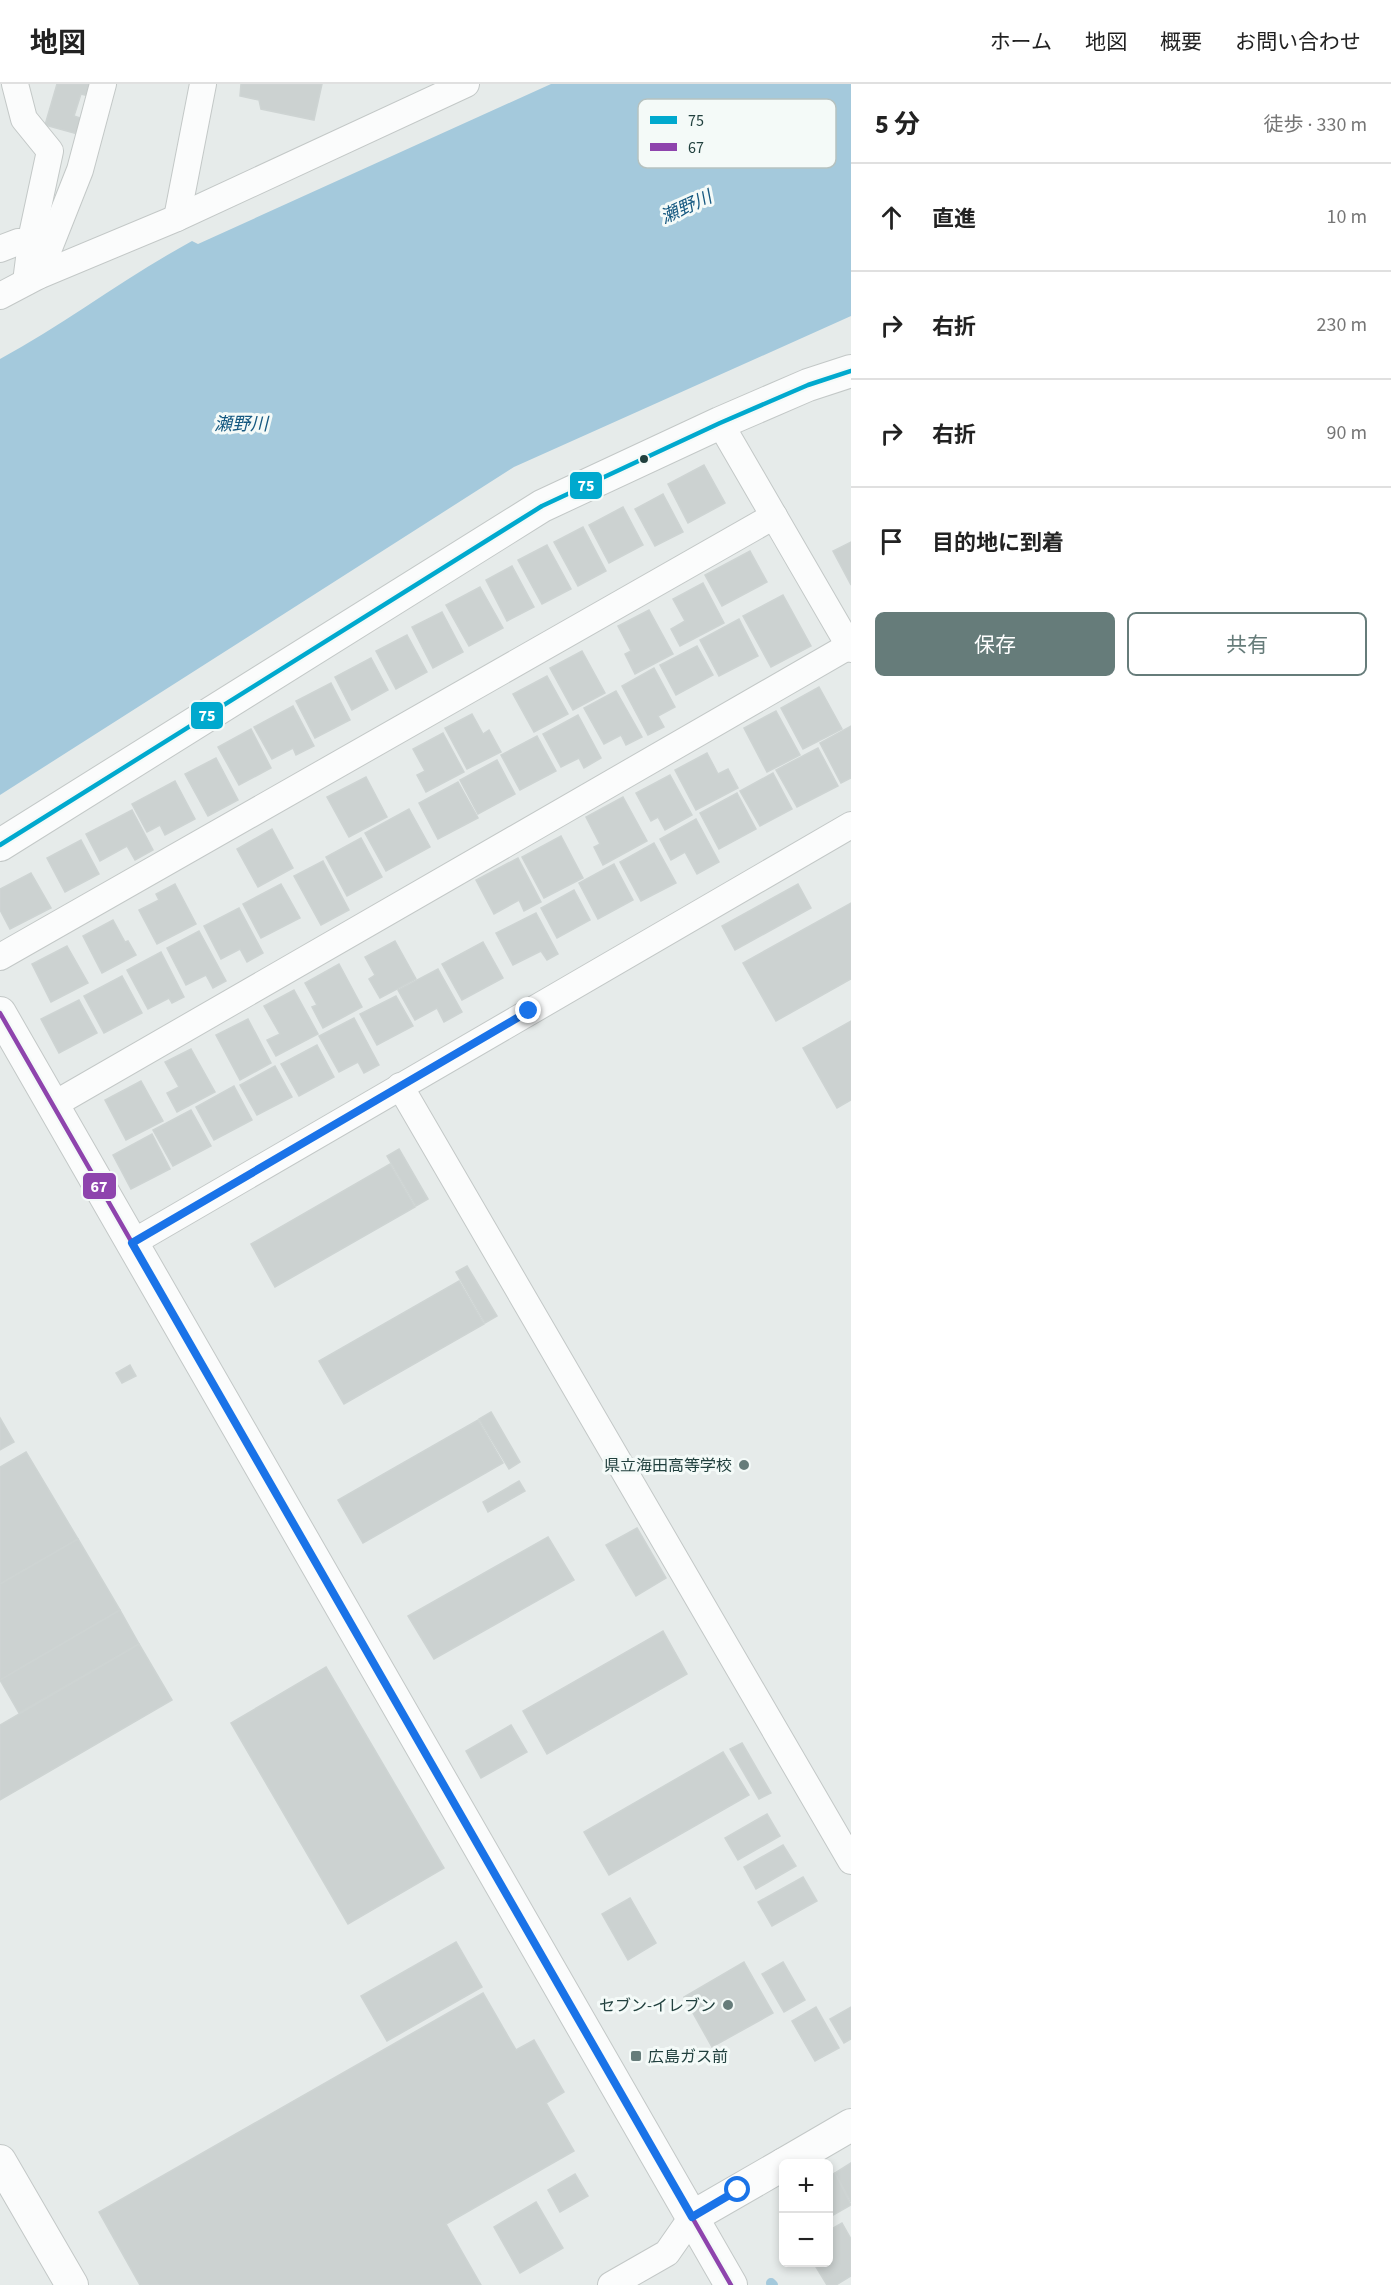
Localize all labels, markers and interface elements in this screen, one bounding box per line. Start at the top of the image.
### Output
text: 地図 [30,23,86,63]
text: ホーム [990,27,1052,57]
text: 地図 [1085,27,1127,57]
text: 概要 [1160,27,1202,57]
text: お問い合わせ [1235,27,1361,57]
legend [638,99,836,168]
text: 5 分 [875,106,920,143]
text: 75 [688,110,704,132]
text: 徒歩 · 330 m [1264,111,1367,139]
text: 67 [688,137,704,159]
water label: 瀬野川 [656,184,718,230]
icon: ahead [875,201,908,234]
text: 直進 [932,203,976,235]
text: 10 m [1327,203,1367,231]
icon: right [875,309,908,342]
text: 右折 [932,311,976,343]
text: 230 m [1317,311,1367,339]
water label: 瀬野川 [214,412,270,437]
icon: right [875,417,908,450]
text: 右折 [932,419,976,451]
text: 90 m [1327,419,1367,447]
unlabelled marker [638,453,650,465]
line badge: 75 [569,471,603,500]
text: 75 [578,475,594,497]
icon: arrive [875,525,908,558]
text: 目的地に到着 [932,527,1064,559]
button: 保存 [875,612,1115,676]
button: 共有 [1127,612,1367,676]
line badge: 75 [190,701,224,730]
text: 75 [199,705,215,727]
route end [515,997,541,1023]
line badge: 67 [82,1172,117,1200]
text: 67 [91,1176,107,1198]
place label: 県立海田高等学校 [604,1455,732,1477]
marker: 県立海田高等学校 [737,1458,751,1472]
place label: セブン-イレブン [599,1995,716,2017]
marker: セブン-イレブン [721,1998,735,2012]
place label: 広島ガス前 [648,2046,728,2068]
marker: 広島ガス前 [629,2049,643,2063]
map controls [779,2159,833,2267]
button: + [779,2159,833,2213]
route start [724,2176,750,2202]
button: − [779,2213,833,2267]

